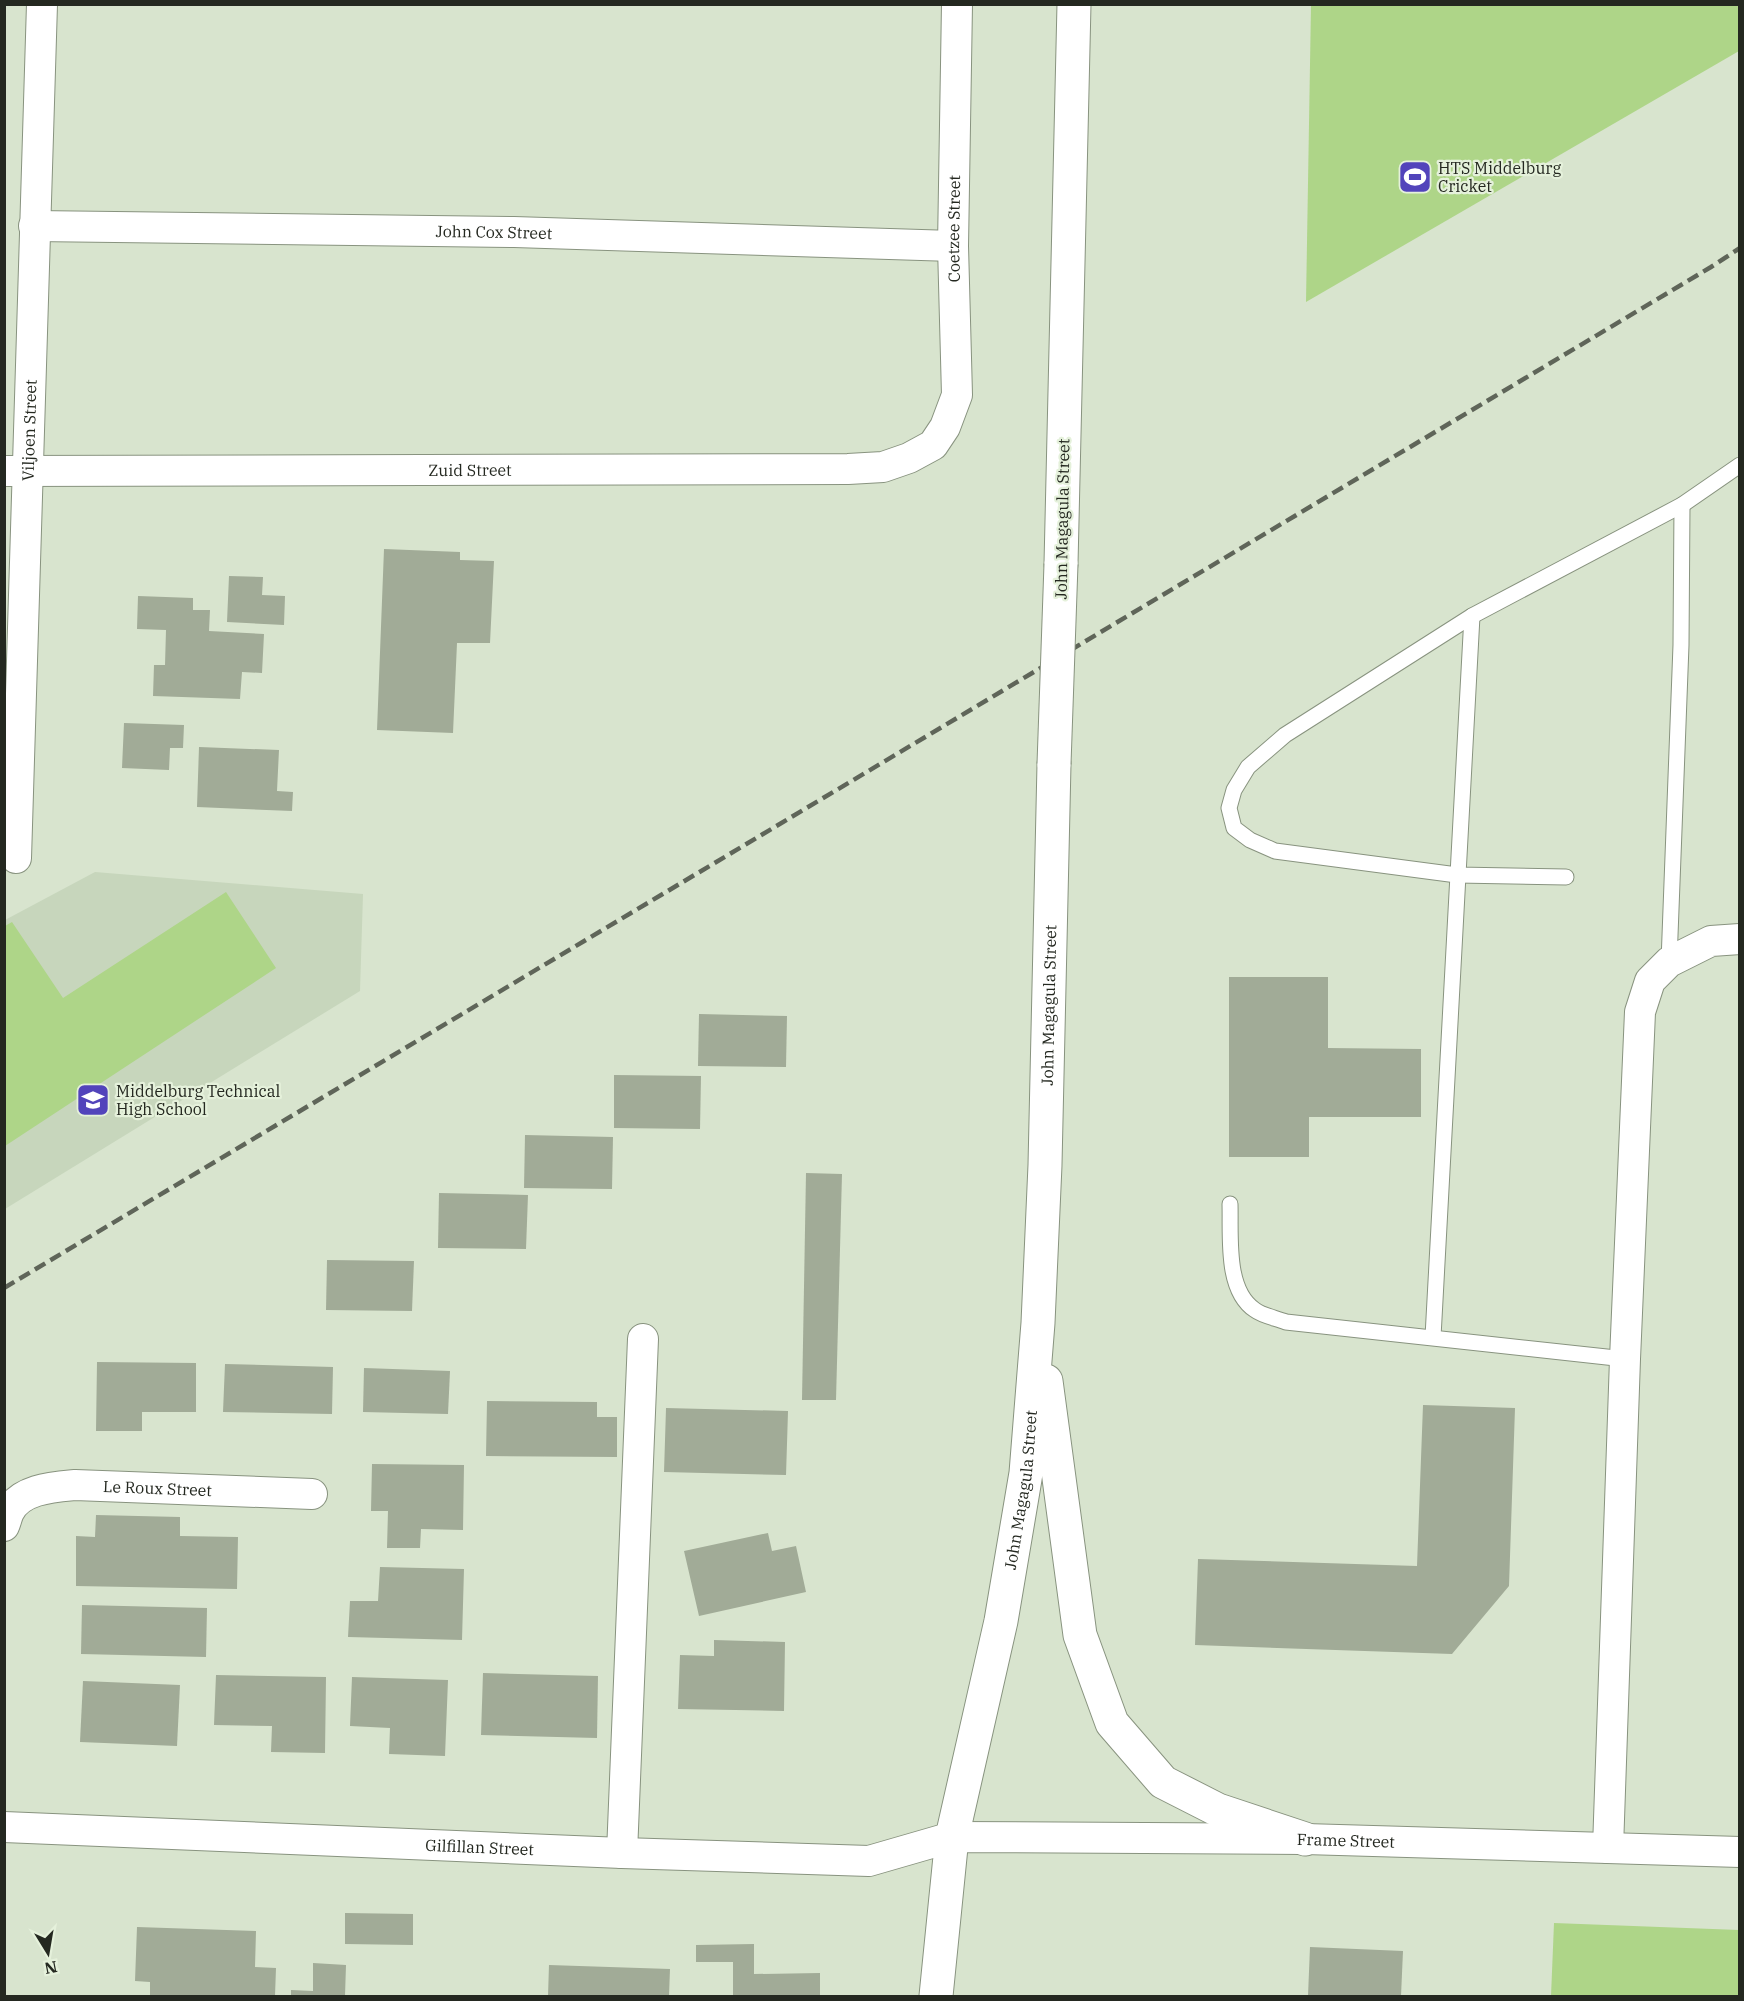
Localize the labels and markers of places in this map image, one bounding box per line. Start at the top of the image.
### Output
place label: HTS Middelburg Cricket [1438,158,1561,196]
sports icon: HTS Middelburg Cricket [1397,159,1433,195]
place label: Middelburg Technical High School [116,1081,281,1119]
school or university icon: Middelburg Technical High School [75,1082,111,1118]

